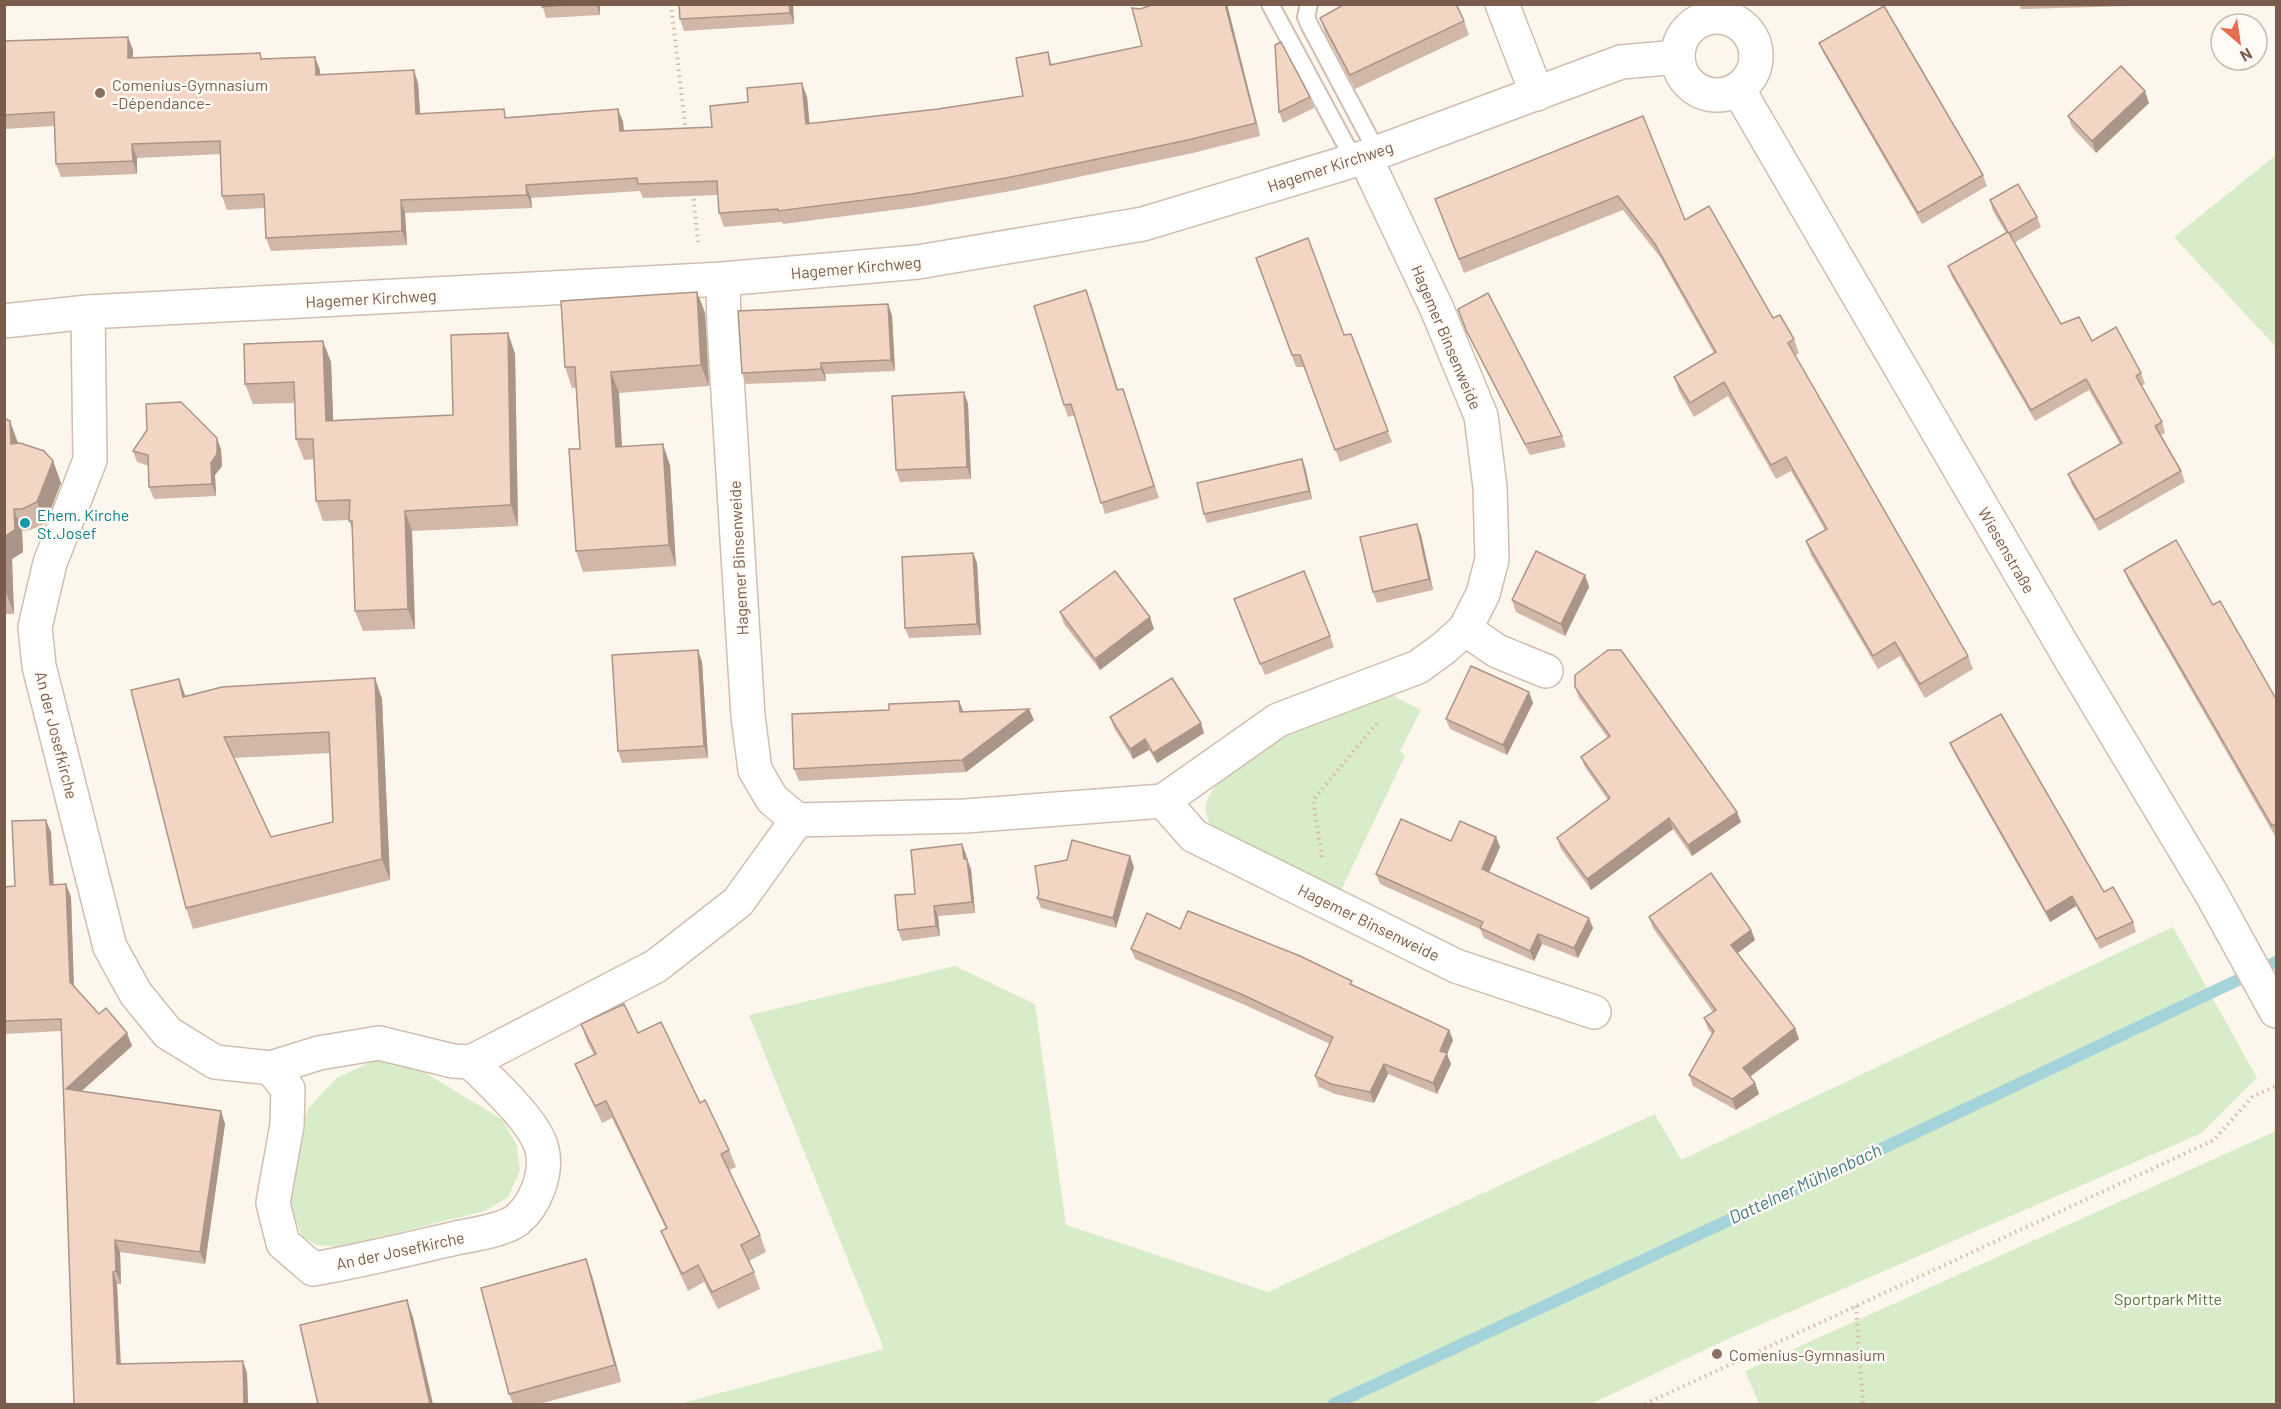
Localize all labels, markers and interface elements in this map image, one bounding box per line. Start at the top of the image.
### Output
north arrow [2209,12,2269,72]
text: N [2237,45,2256,66]
place label: Comenius-Gymnasium -Dépendance- [112,75,268,112]
marker: Comenius-Gymnasium -Dépendance- [93,86,107,100]
street label: Hagemer Kirchweg [1265,137,1395,195]
street label: Hagemer Kirchweg [790,252,922,282]
street label: Hagemer Binsenweide [1408,262,1486,412]
street label: Hagemer Kirchweg [305,285,437,311]
street label: Hagemer Binsenweide [724,480,752,636]
street label: Wiesenstraße [1975,504,2039,596]
place label: Ehem. Kirche St.Josef [37,505,129,542]
marker: Ehem. Kirche St.Josef [18,516,32,530]
street label: An der Josefkirche [32,669,82,801]
street label: Hagemer Binsenweide [1295,879,1443,965]
water label: Dattelner Mühlenbach [1725,1138,1885,1228]
street label: An der Josefkirche [334,1227,466,1273]
park label: Sportpark Mitte [2114,1289,2222,1308]
place label: Comenius-Gymnasium [1729,1345,1885,1364]
marker: Comenius-Gymnasium [1710,1347,1724,1361]

